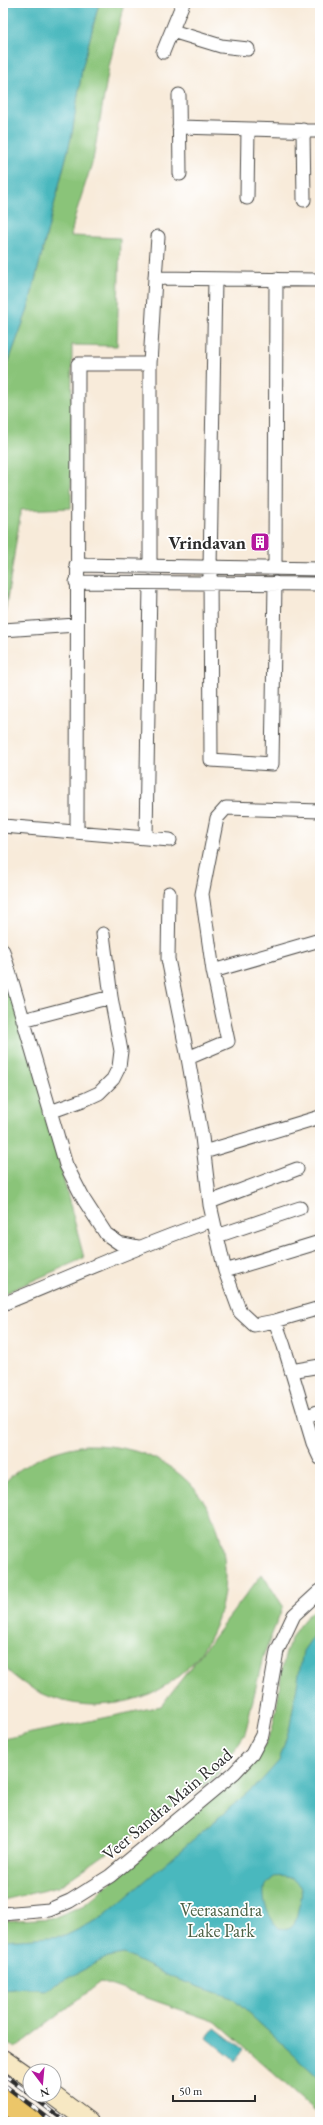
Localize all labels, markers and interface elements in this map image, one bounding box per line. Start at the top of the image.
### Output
place label: Vrindavan [168,531,246,554]
building icon: Vrindavan [249,531,271,553]
street label: Veer Sandra Main Road [97,1742,237,1865]
park label: Veerasandra Lake Park [180,1898,263,1942]
north arrow [22,2063,62,2103]
scale bar [173,2077,255,2103]
text: 50 m [179,2083,203,2099]
text: N [38,2085,51,2101]

